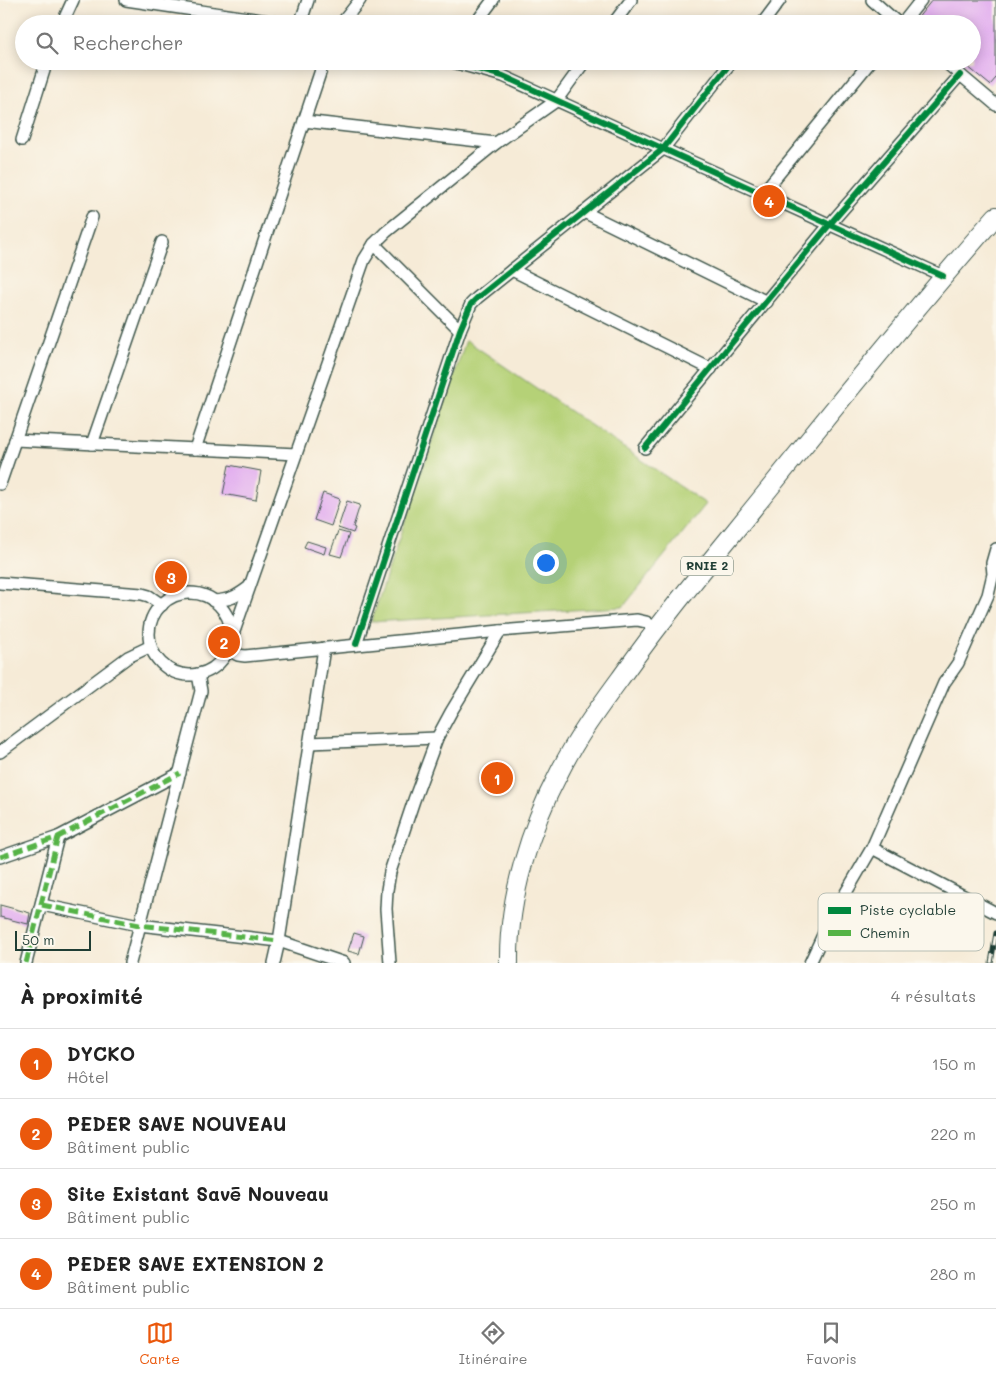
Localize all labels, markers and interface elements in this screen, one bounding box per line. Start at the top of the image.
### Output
search box [15,15,981,70]
icon: search [33,29,61,57]
text: Rechercher [73,30,183,55]
pin: 4 [753,182,785,220]
your location [533,550,559,576]
road number: RNIE 2 [681,556,733,576]
pin: 3 [155,558,187,596]
pin: 2 [208,623,240,661]
pin: 1 [481,759,513,797]
legend [818,893,984,951]
text: Piste cyclable [860,900,956,919]
text: Chemin [860,923,910,942]
scale bar [15,928,91,951]
text: 50 m [22,930,54,949]
text: À proximité [20,982,143,1009]
text: 4 résultats [891,985,976,1006]
text: DYCKO [67,1041,135,1066]
text: 1 [32,1053,40,1074]
text: 150 m [932,1053,976,1074]
text: Hôtel [67,1066,109,1087]
text: PEDER SAVE NOUVEAU [67,1111,286,1136]
text: 2 [32,1123,40,1144]
text: 220 m [930,1123,976,1144]
text: Bâtiment public [67,1136,190,1157]
text: Site Existant Savē Nouveau [67,1181,329,1206]
text: 3 [31,1193,41,1214]
text: 250 m [930,1193,976,1214]
text: Bâtiment public [67,1206,190,1227]
text: PEDER SAVE EXTENSION 2 [67,1251,324,1276]
text: 4 [31,1263,41,1284]
text: 280 m [930,1263,976,1284]
text: Bâtiment public [67,1276,190,1297]
tab: Carte [139,1319,180,1368]
tab: Itinéraire [459,1319,527,1368]
tab: Favoris [806,1319,857,1368]

